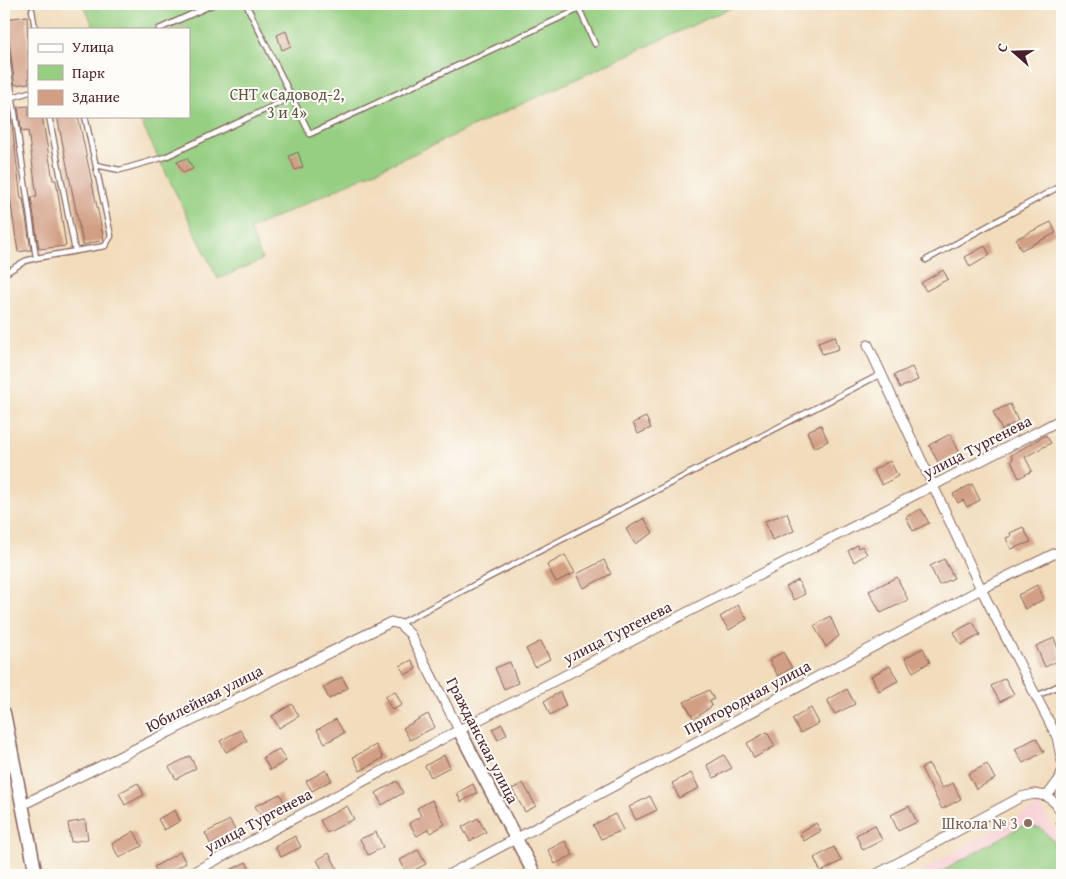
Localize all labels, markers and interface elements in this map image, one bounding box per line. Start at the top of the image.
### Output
legend [28,28,190,118]
north arrow [988,28,1038,78]
text: Улица [72,36,115,57]
text: С [991,40,1013,55]
text: Парк [72,62,105,83]
park label: СНТ «Садовод-2, 3 и 4» [230,82,344,124]
text: Здание [72,86,120,107]
street label: улица Тургенева [918,408,1036,484]
street label: улица Тургенева [558,594,676,670]
street label: Пригородная улица [679,653,815,741]
street label: Юбилейная улица [141,658,267,738]
street label: Гражданская улица [441,673,525,808]
street label: улица Тургенева [199,781,316,859]
place label: Школа № 3 [942,811,1018,835]
marker: Школа № 3 [1022,817,1034,829]

